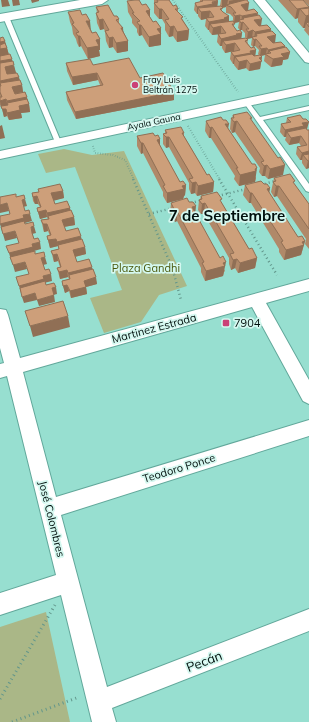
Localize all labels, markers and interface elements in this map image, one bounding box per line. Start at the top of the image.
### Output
place label: Fray Luis Beltrán 1275 [143,74,198,95]
marker: Fray Luis Beltrán 1275 [130,80,140,90]
street label: Ayala Gauna [126,110,182,134]
district label: 7 de Septiembre [169,206,285,225]
park label: Plaza Gandhi [112,261,180,275]
street label: Martinez Estrada [110,310,198,346]
place label: 7904 [234,316,261,330]
marker: 7904 [221,318,231,328]
street label: Teodoro Ponce [141,450,217,486]
street label: José Colombres [36,479,68,559]
street label: Pecán [184,647,224,675]

